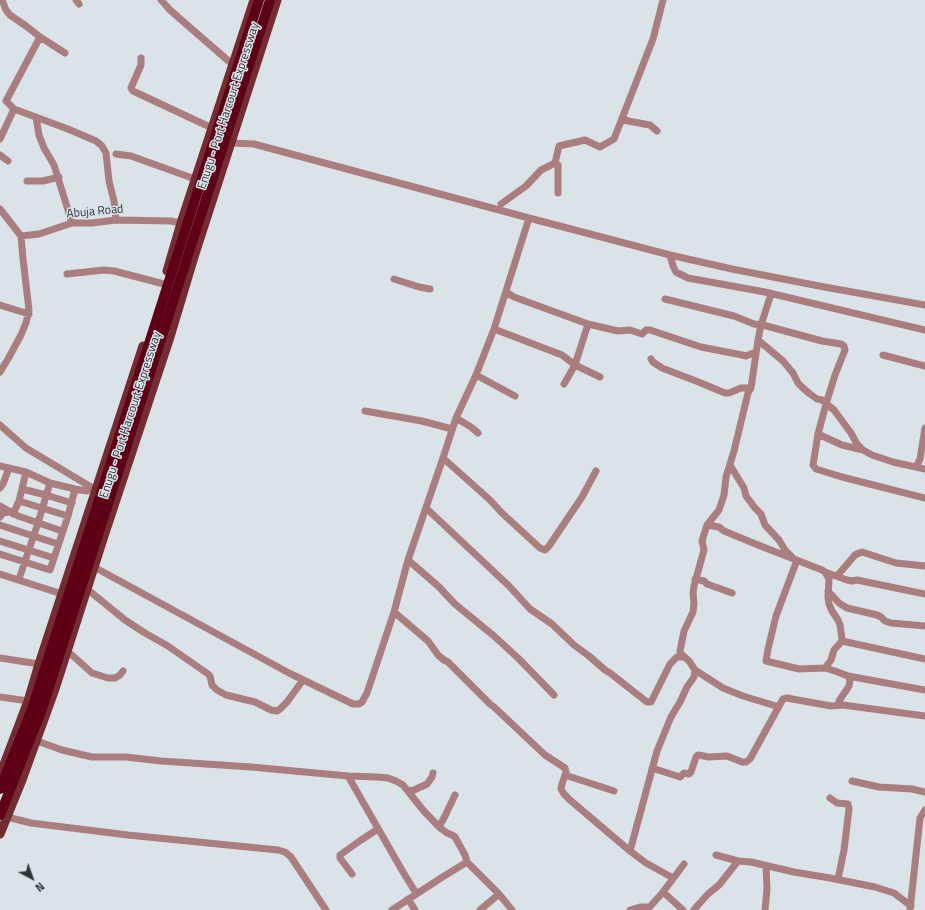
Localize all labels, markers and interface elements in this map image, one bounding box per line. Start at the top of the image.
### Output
street label: Enugu - Port Harcourt Expressway [195,21,263,191]
street label: Abuja Road [66,202,124,222]
street label: Enugu - Port Harcourt Expressway [97,330,165,500]
north arrow [12,858,52,898]
text: N [32,879,48,896]

